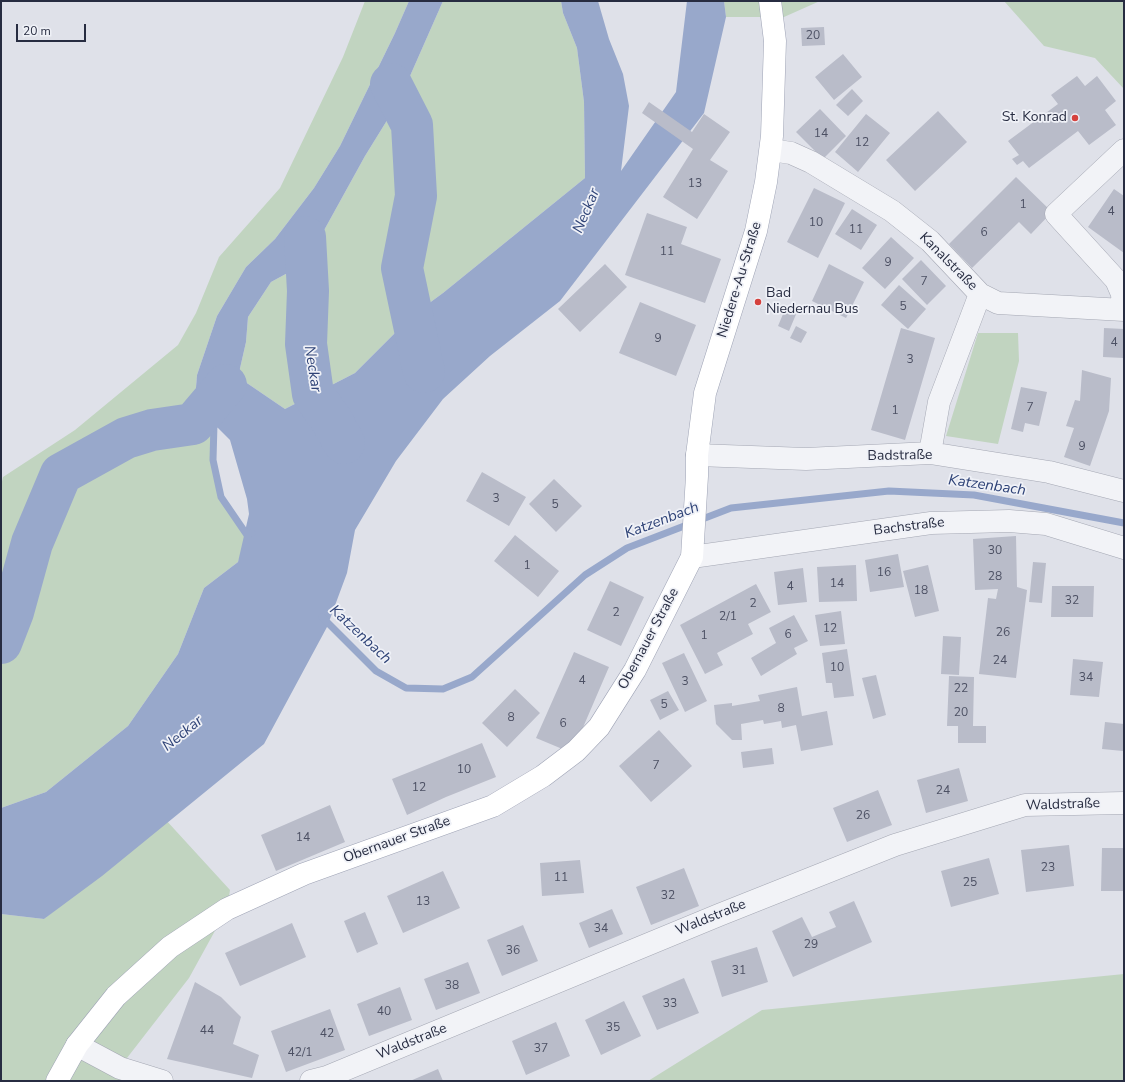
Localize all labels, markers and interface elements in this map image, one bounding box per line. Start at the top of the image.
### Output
scale bar [18,16,88,42]
text: 20 m [23,23,51,39]
house number: 20 [806,29,820,43]
place label: St. Konrad [1002,110,1067,126]
marker: St. Konrad [1070,113,1080,123]
house number: 14 [814,127,828,141]
house number: 12 [855,136,869,150]
house number: 13 [688,177,702,191]
water label: Neckar [570,186,604,236]
house number: 1 [1019,198,1027,212]
house number: 4 [1107,205,1115,219]
house number: 10 [809,216,823,230]
street label: Niedere-Au-Straße [714,220,766,340]
house number: 11 [849,223,863,237]
house number: 6 [980,226,988,240]
street label: Kanalstraße [915,229,981,295]
house number: 11 [660,245,674,259]
house number: 9 [884,256,892,270]
house number: 7 [920,275,928,289]
place label: Bad Niedernau Bus [766,286,859,318]
marker: Bad Niedernau Bus [753,297,763,307]
house number: 5 [899,300,907,314]
house number: 9 [654,332,662,346]
house number: 4 [1110,336,1118,350]
water label: Neckar [299,345,325,393]
house number: 3 [906,353,914,367]
house number: 7 [1026,401,1034,415]
house number: 1 [891,404,899,418]
house number: 9 [1078,440,1086,454]
street label: Badstraße [867,447,933,465]
water label: Katzenbach [947,472,1027,500]
house number: 3 [492,492,500,506]
house number: 5 [551,498,559,512]
water label: Katzenbach [622,499,702,543]
street label: Bachstraße [873,514,945,540]
house number: 30 [988,544,1002,558]
house number: 1 [523,559,531,573]
house number: 16 [877,566,891,580]
house number: 28 [988,570,1002,584]
house number: 14 [830,577,844,591]
house number: 4 [786,580,794,594]
house number: 18 [914,584,928,598]
street label: Obernauer Straße [615,585,683,693]
house number: 32 [1065,594,1079,608]
house number: 2 [749,597,757,611]
water label: Katzenbach [325,602,395,668]
house number: 2 [612,606,620,620]
house number: 2/1 [719,610,737,624]
house number: 12 [823,622,837,636]
house number: 26 [996,626,1010,640]
house number: 6 [784,628,792,642]
house number: 1 [700,629,708,643]
house number: 24 [993,654,1007,668]
house number: 10 [830,661,844,675]
house number: 34 [1079,671,1093,685]
house number: 4 [578,674,586,688]
house number: 3 [681,675,689,689]
house number: 22 [954,682,968,696]
house number: 5 [660,698,668,712]
house number: 8 [777,702,785,716]
house number: 20 [954,706,968,720]
house number: 8 [507,711,515,725]
water label: Neckar [159,712,207,756]
house number: 6 [559,717,567,731]
house number: 7 [652,759,660,773]
house number: 10 [457,763,471,777]
house number: 12 [412,781,426,795]
house number: 24 [936,784,950,798]
street label: Waldstraße [1026,795,1100,815]
house number: 26 [856,809,870,823]
street label: Obernauer Straße [341,813,453,867]
house number: 14 [296,831,310,845]
house number: 23 [1041,861,1055,875]
house number: 11 [554,871,568,885]
house number: 25 [963,876,977,890]
house number: 32 [661,889,675,903]
house number: 13 [416,895,430,909]
street label: Waldstraße [673,896,749,940]
house number: 34 [594,922,608,936]
house number: 29 [804,938,818,952]
house number: 36 [506,944,520,958]
house number: 31 [732,964,746,978]
house number: 38 [445,979,459,993]
house number: 33 [663,997,677,1011]
house number: 40 [377,1005,391,1019]
street label: Waldstraße [374,1020,450,1064]
house number: 35 [606,1021,620,1035]
house number: 44 [200,1024,214,1038]
house number: 42 [320,1027,334,1041]
house number: 37 [534,1042,548,1056]
house number: 42/1 [288,1046,312,1060]

